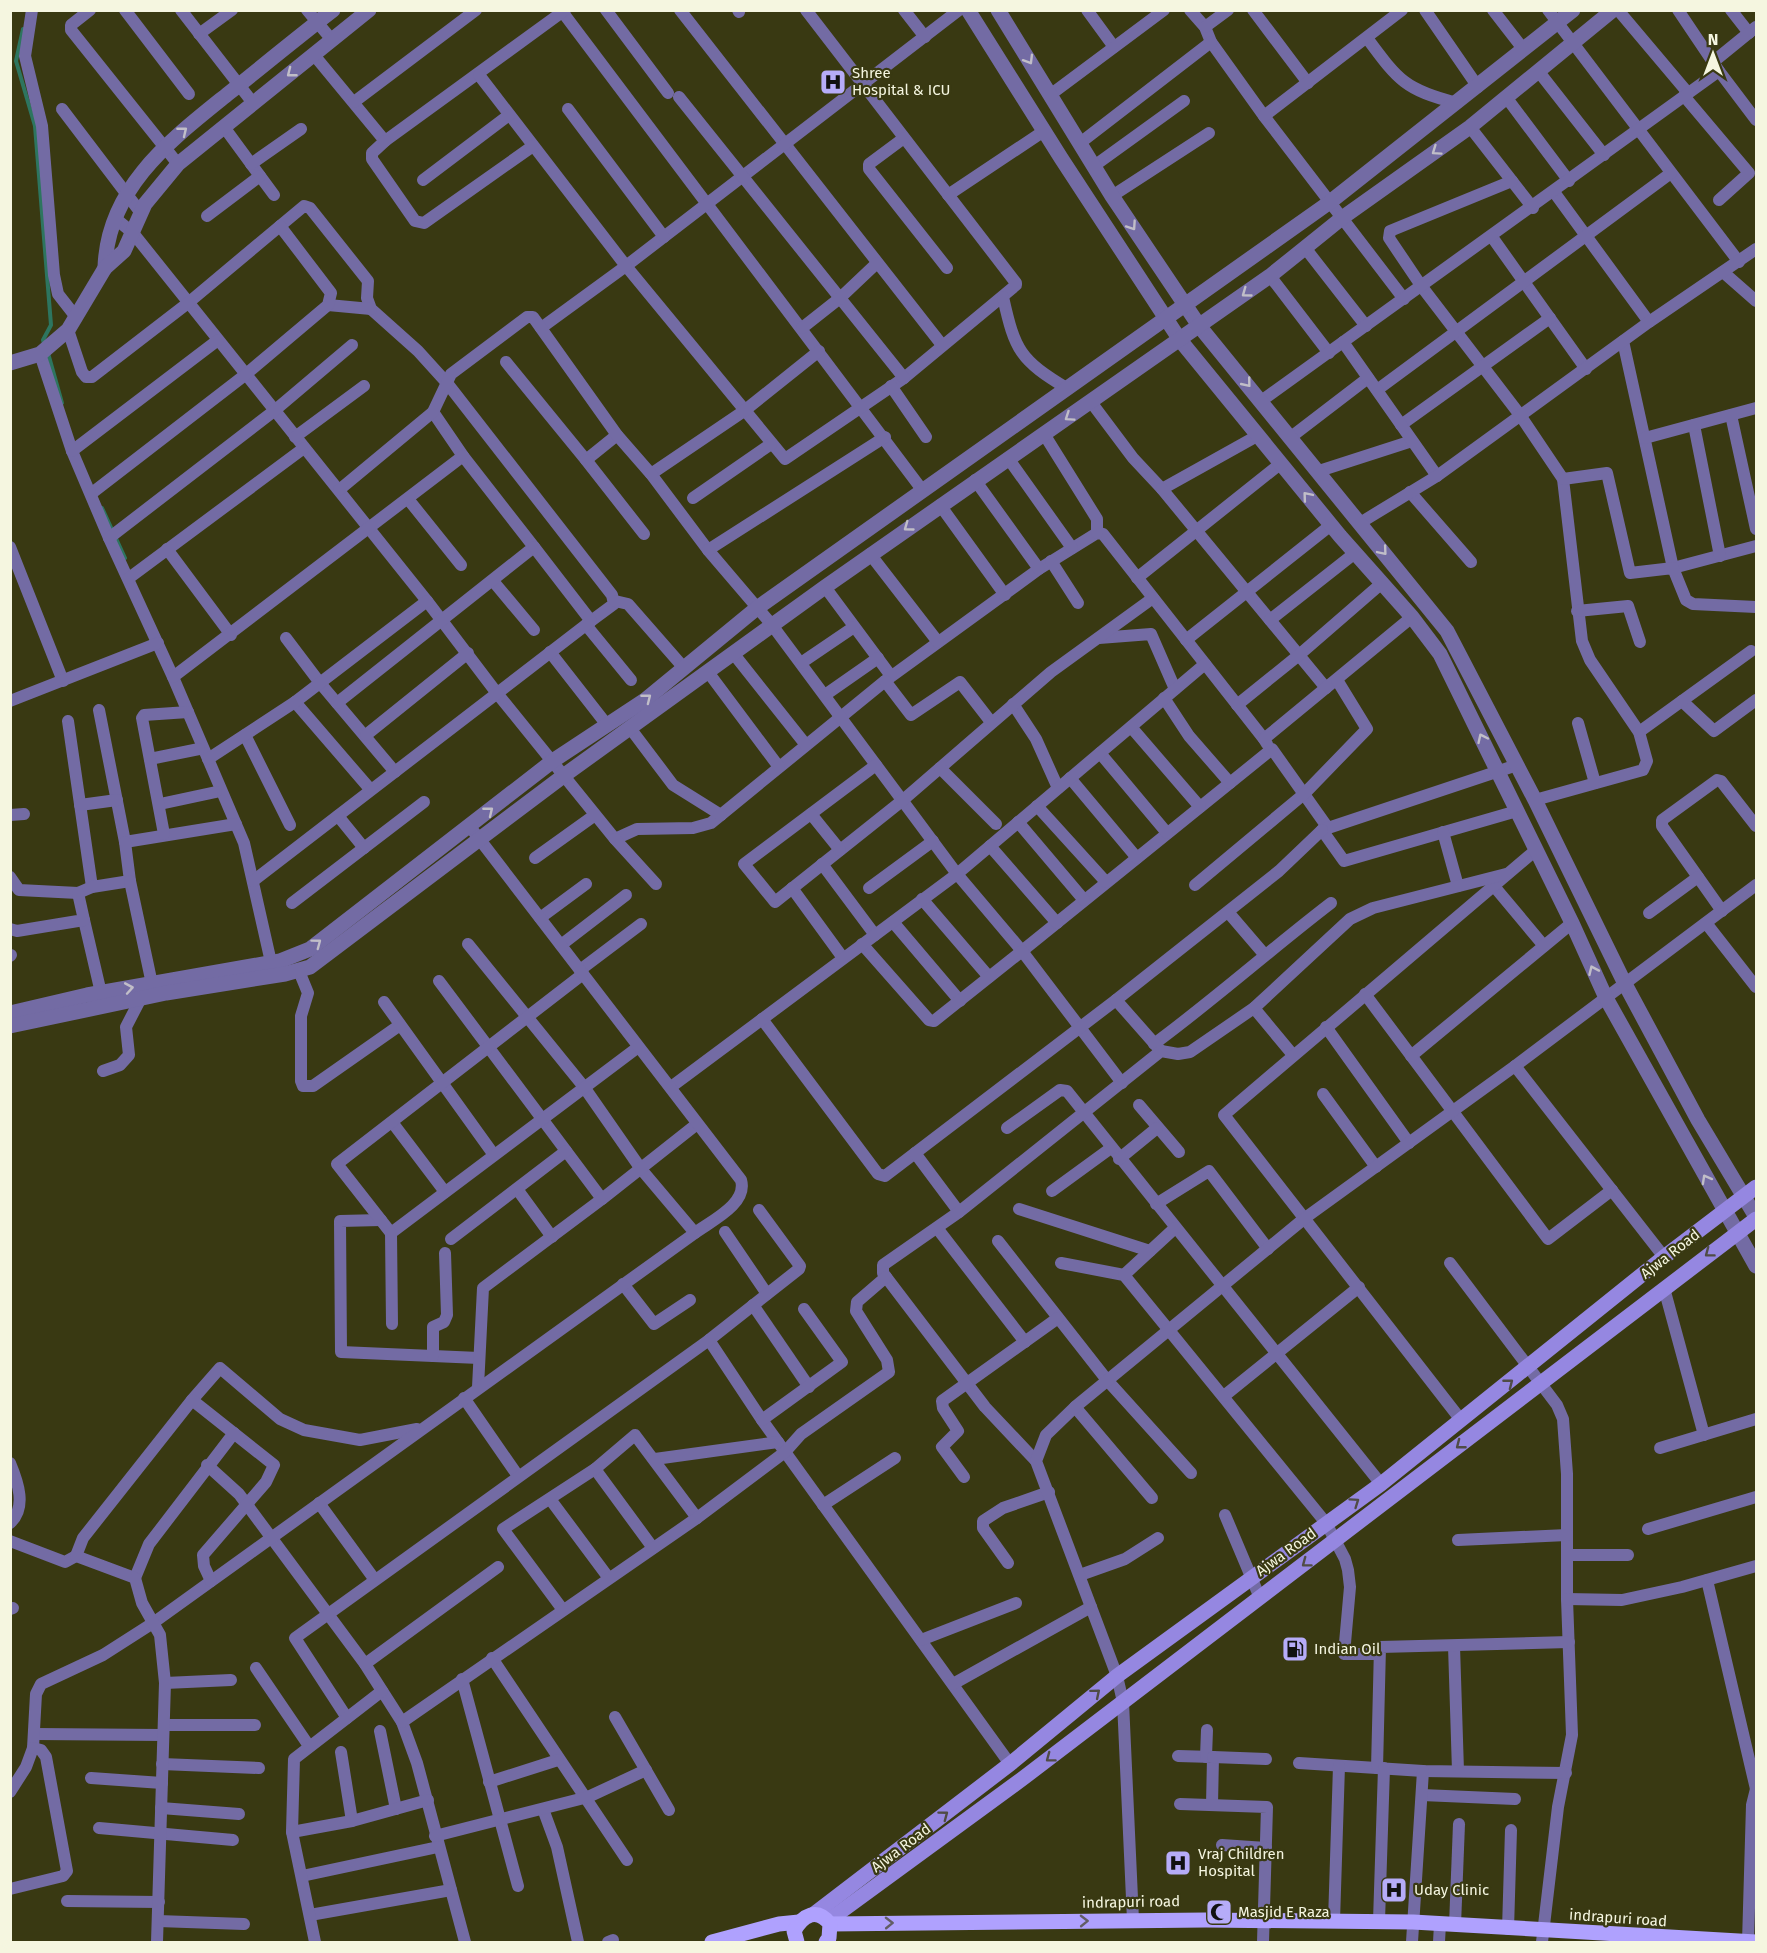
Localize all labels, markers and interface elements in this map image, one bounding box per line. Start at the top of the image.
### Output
north arrow [1683,24,1743,84]
text: N [1708,30,1718,49]
one-way arrow [1021,54,1033,64]
place label: Shree Hospital & ICU [852,64,950,99]
one-way arrow [287,66,298,77]
hospital icon: Shree Hospital & ICU [818,67,848,97]
one-way arrow [176,127,187,138]
one-way arrow [1431,144,1442,155]
one-way arrow [1125,219,1136,230]
one-way arrow [1242,286,1253,297]
one-way arrow [1239,376,1250,387]
one-way arrow [1065,410,1076,421]
one-way arrow [1303,492,1314,503]
one-way arrow [903,520,914,531]
one-way arrow [1376,544,1387,555]
one-way arrow [640,694,651,705]
one-way arrow [1477,733,1489,744]
one-way arrow [482,808,493,819]
one-way arrow [311,939,322,950]
one-way arrow [1589,966,1601,977]
one-way arrow [124,982,134,995]
one-way arrow [1702,1175,1713,1185]
street label: Ajwa Road [1637,1225,1703,1283]
one-way arrow [1705,1246,1716,1257]
one-way arrow [1502,1379,1513,1390]
one-way arrow [1456,1437,1467,1448]
one-way arrow [1348,1498,1359,1509]
street label: Ajwa Road [1252,1524,1320,1580]
one-way arrow [1301,1556,1312,1567]
fuel station icon: Indian Oil [1280,1634,1310,1664]
place label: Indian Oil [1314,1640,1381,1658]
one-way arrow [1089,1689,1100,1700]
one-way arrow [1046,1750,1057,1761]
one-way arrow [938,1811,949,1822]
street label: Ajwa Road [868,1820,934,1876]
place label: Vraj Children Hospital [1198,1845,1285,1880]
hospital icon: Vraj Children Hospital [1163,1848,1193,1878]
hospital icon: Uday Clinic [1379,1875,1409,1905]
place label: Uday Clinic [1414,1881,1489,1899]
street label: indrapuri road [1082,1892,1180,1912]
mosque icon: Masjid E Raza [1204,1897,1234,1927]
place label: Masjid E Raza [1238,1903,1330,1921]
street label: indrapuri road [1568,1906,1668,1930]
one-way arrow [1079,1915,1088,1927]
one-way arrow [884,1917,893,1929]

